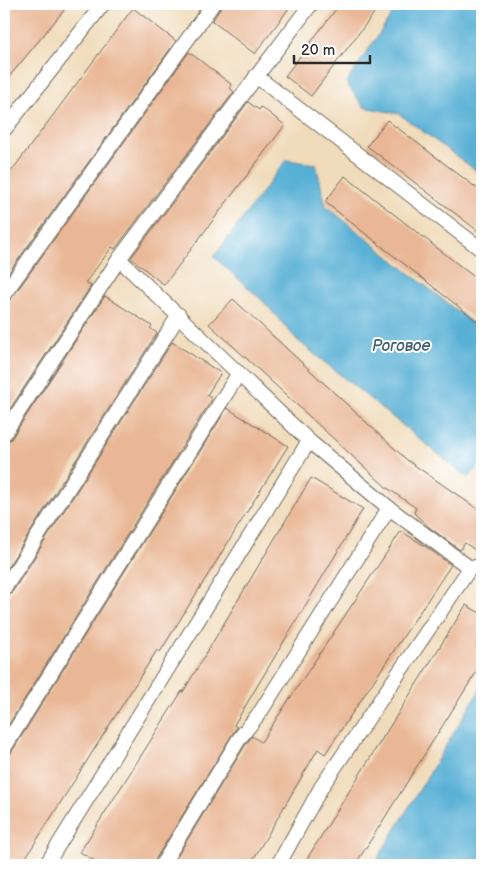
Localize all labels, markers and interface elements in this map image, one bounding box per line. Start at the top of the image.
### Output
scale bar [294,32,370,64]
text: 20 m [301,41,335,60]
water label: Роговое [372,337,430,356]

